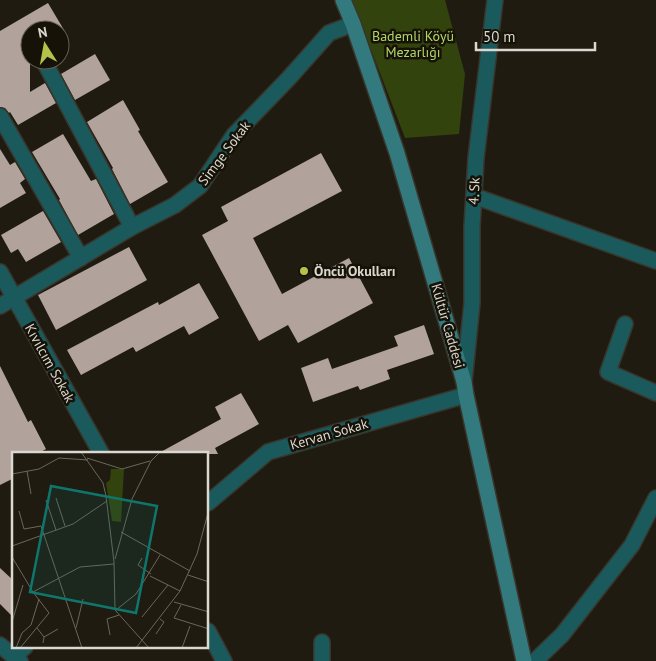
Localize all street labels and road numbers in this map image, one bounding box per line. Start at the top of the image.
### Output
street label: Simge Sokak [194,117,254,189]
street label: 4. Sk [464,177,484,205]
street label: Kültür Caddesi [427,281,469,371]
street label: Kıvılcım Sokak [21,320,79,406]
street label: Kervan Sokak [288,414,370,454]

